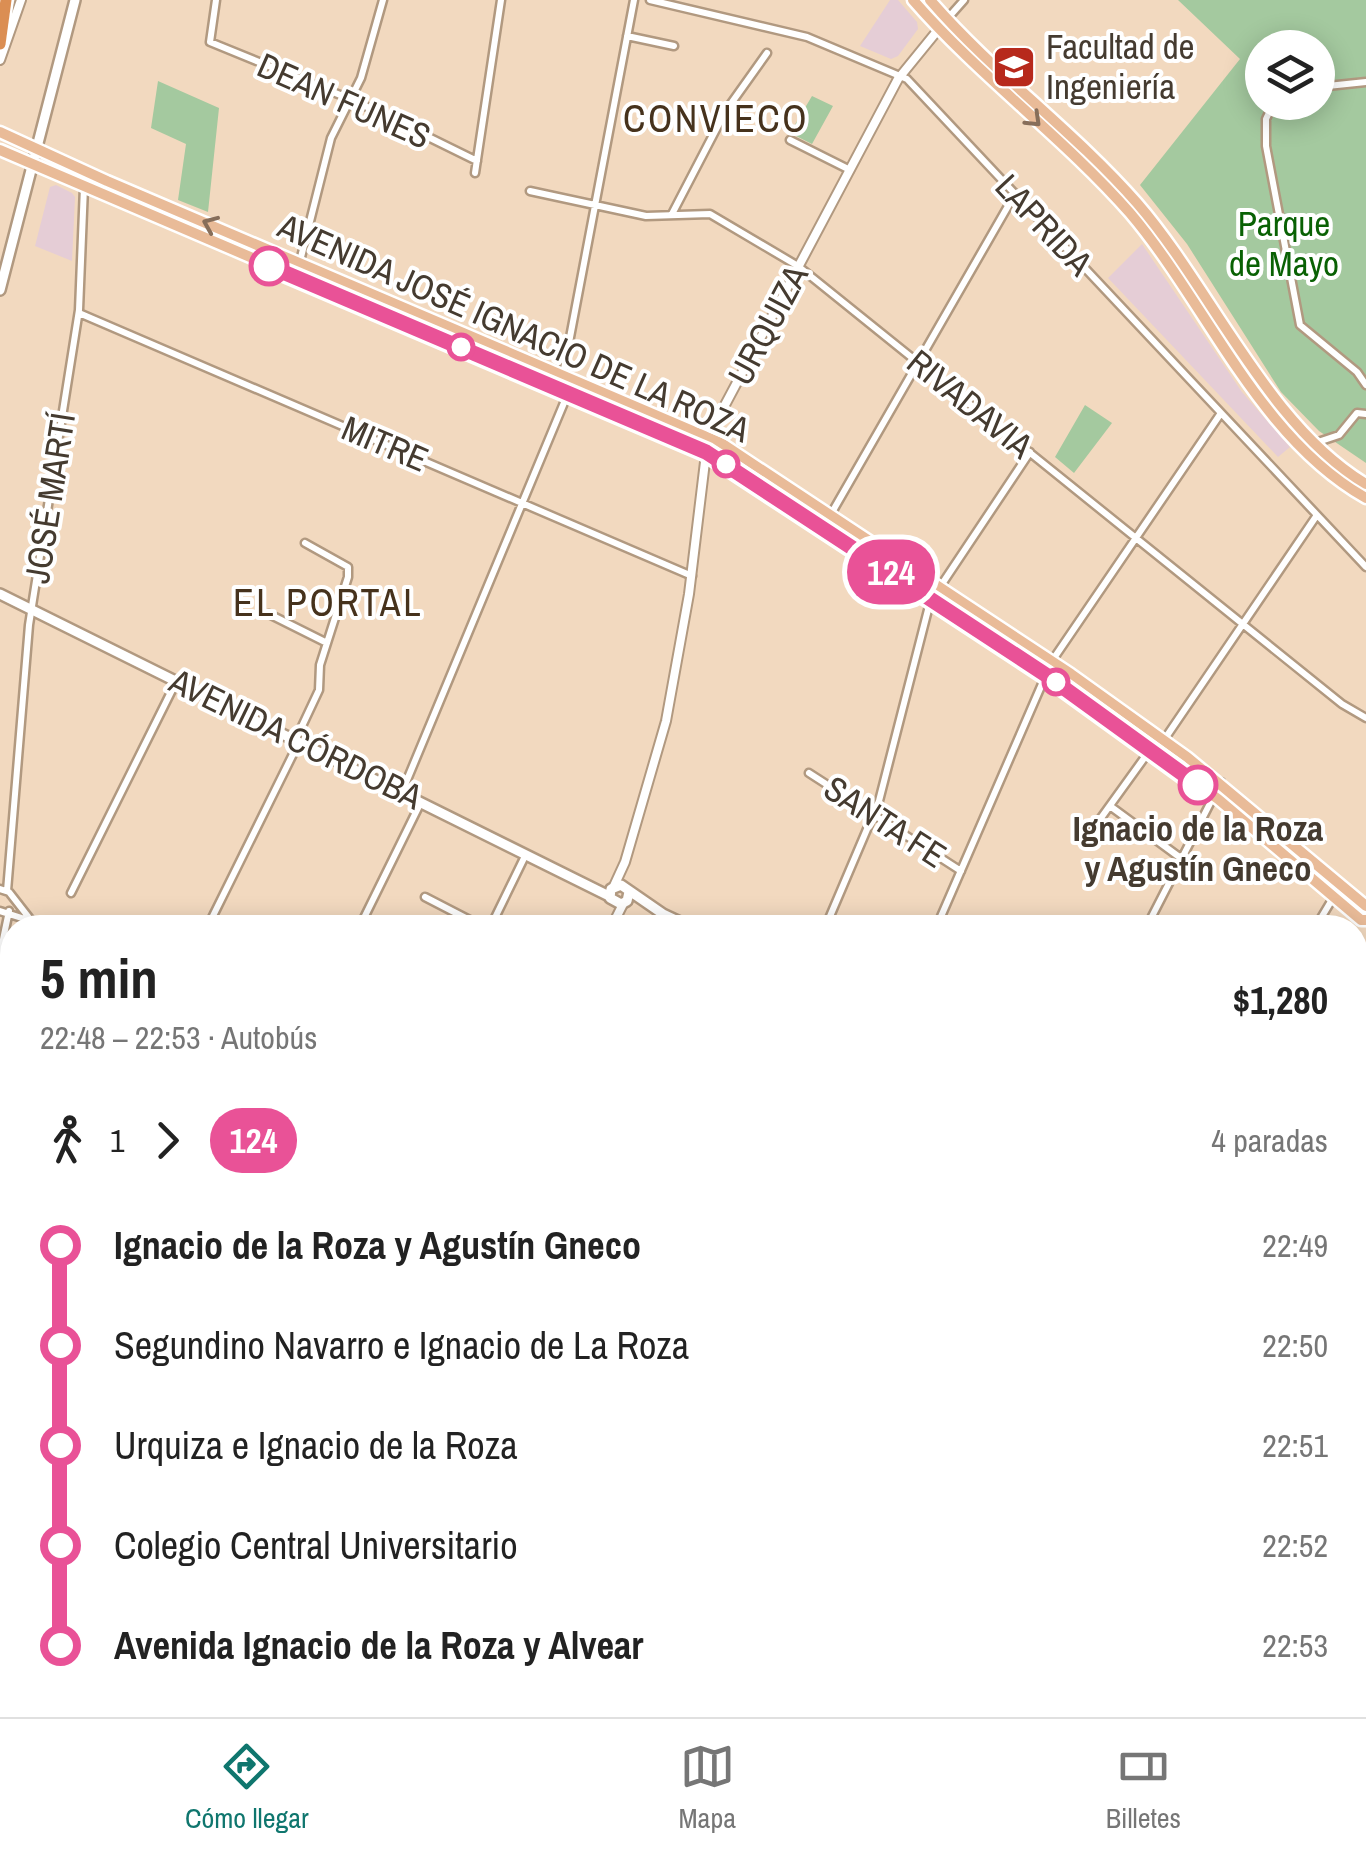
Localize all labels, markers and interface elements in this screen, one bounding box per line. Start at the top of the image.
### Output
place label: Facultad de Ingeniería [1046,23,1195,110]
map controls [1245,30,1335,120]
button: layers [1245,30,1335,120]
street label: DEAN FUNES [250,41,438,160]
school or university icon: Facultad de Ingeniería [991,44,1037,90]
district label: CONVIECO [623,93,809,144]
one-way arrow [1023,108,1041,126]
street label: LAPRIDA [985,164,1104,286]
park label: Parque de Mayo [1229,200,1339,287]
street label: AVENIDA JOSÉ IGNACIO DE LA ROZA [270,202,758,453]
one-way arrow [202,216,220,236]
unlabelled marker [250,247,288,285]
street label: URQUIZA [716,256,819,393]
unlabelled marker [448,334,474,360]
street label: RIVADAVIA [898,338,1044,469]
street label: MITRE [335,404,435,483]
street label: JOSÉ MARTÍ [13,409,86,586]
unlabelled marker [713,451,739,477]
line badge: 124 [834,540,948,604]
text: 124 [867,549,915,596]
district label: EL PORTAL [233,577,423,628]
street label: AVENIDA CÓRDOBA [161,657,431,820]
unlabelled marker [1043,669,1069,695]
street label: SANTA FE [815,765,955,879]
marker: Ignacio de la Roza y Agustín Gneco [1179,766,1217,804]
place label: Ignacio de la Roza y Agustín Gneco [1073,805,1323,892]
text: 5 min [40,941,158,1015]
text: $1,280 [1233,975,1328,1026]
text: 22:48 – 22:53 · Autobús [40,1016,317,1059]
icon: walk [40,1113,95,1168]
icon: forward [140,1113,195,1168]
text: 124 [230,1117,277,1164]
text: 1 [110,1119,125,1162]
text: 4 paradas [1211,1119,1328,1162]
text: Ignacio de la Roza y Agustín Gneco [114,1220,641,1271]
text: 22:49 [1262,1224,1328,1267]
text: Segundino Navarro e Ignacio de La Roza [114,1320,689,1371]
text: 22:50 [1262,1324,1328,1367]
text: Urquiza e Ignacio de la Roza [114,1420,518,1471]
text: 22:51 [1262,1424,1328,1467]
text: Colegio Central Universitario [114,1520,518,1571]
text: 22:52 [1262,1524,1328,1567]
text: Avenida Ignacio de la Roza y Alvear [114,1620,643,1671]
text: 22:53 [1262,1624,1328,1667]
tab: Cómo llegar [185,1739,309,1837]
tab: Mapa [679,1739,736,1837]
tab: Billetes [1106,1739,1181,1837]

